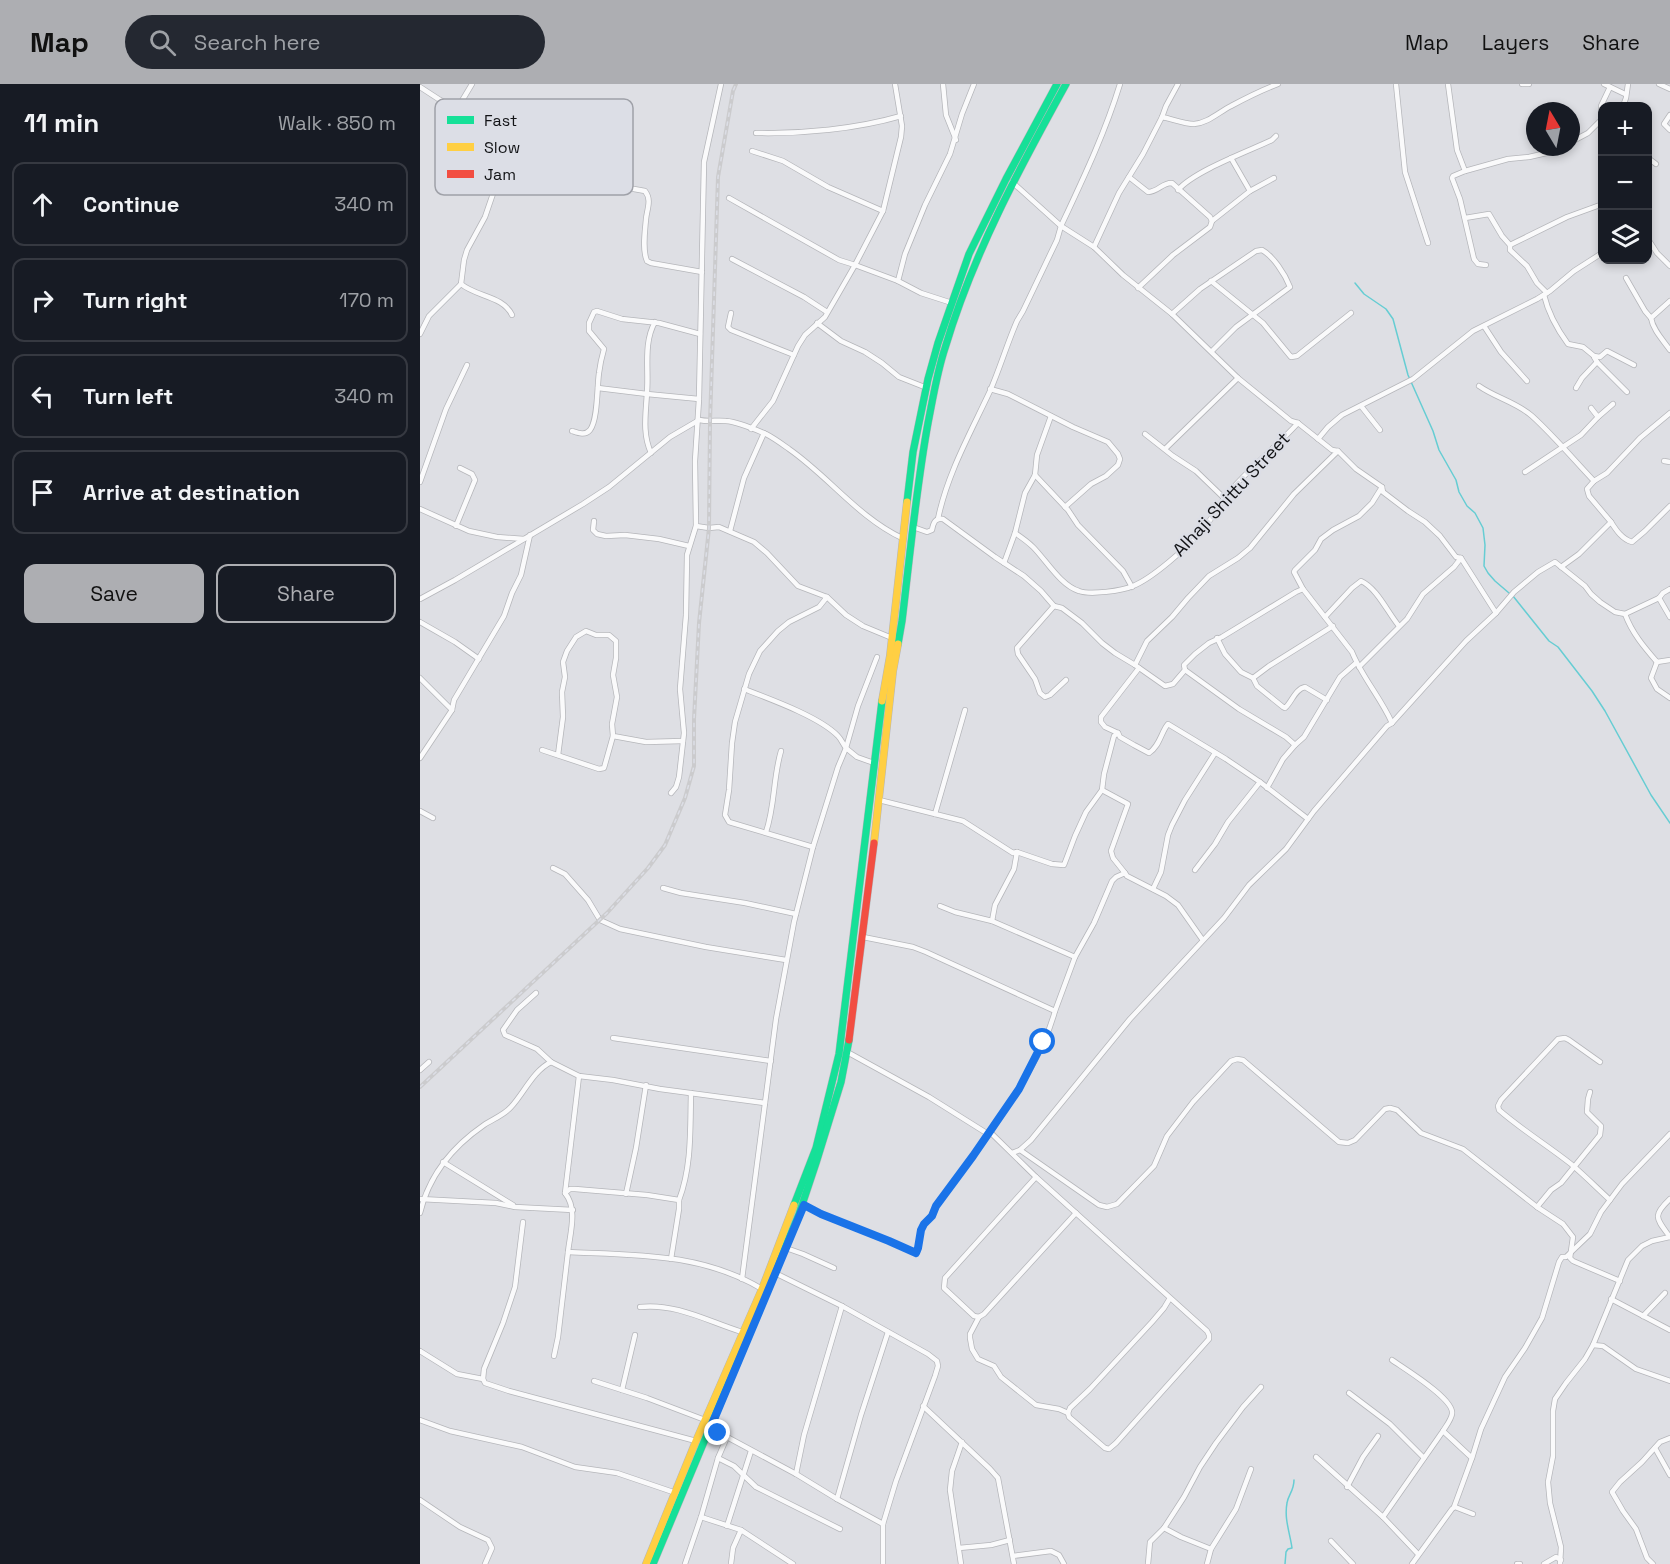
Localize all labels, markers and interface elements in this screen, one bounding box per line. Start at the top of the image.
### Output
search box [125,15,545,69]
text: Map [30,24,89,60]
icon: search [146,26,179,59]
text: Search here [194,28,321,56]
text: Map [1405,29,1449,56]
text: Layers [1482,29,1549,56]
text: Share [1582,29,1640,56]
legend [435,99,633,195]
north arrow [1526,102,1580,156]
map controls [1598,102,1652,264]
button: + [1598,102,1652,156]
text: 11 min [24,106,99,140]
text: Walk · 850 m [278,110,396,136]
text: Fast [484,110,517,131]
text: Slow [484,137,520,158]
button: − [1598,156,1652,210]
text: Jam [484,164,516,185]
icon: ahead [26,188,59,221]
text: Continue [83,190,179,218]
text: 340 m [334,191,394,217]
button: layers [1598,210,1652,264]
icon: right [26,284,59,317]
text: Turn right [83,286,188,314]
text: 170 m [339,287,394,313]
icon: left [26,380,59,413]
text: Turn left [83,382,173,410]
text: 340 m [334,383,394,409]
street label: Alhaji Shittu Street [1167,427,1295,561]
icon: arrive [26,476,59,509]
text: Arrive at destination [83,478,300,506]
button: Save [24,564,204,623]
button: Share [216,564,396,623]
route start [1029,1028,1055,1054]
route end [704,1419,730,1445]

